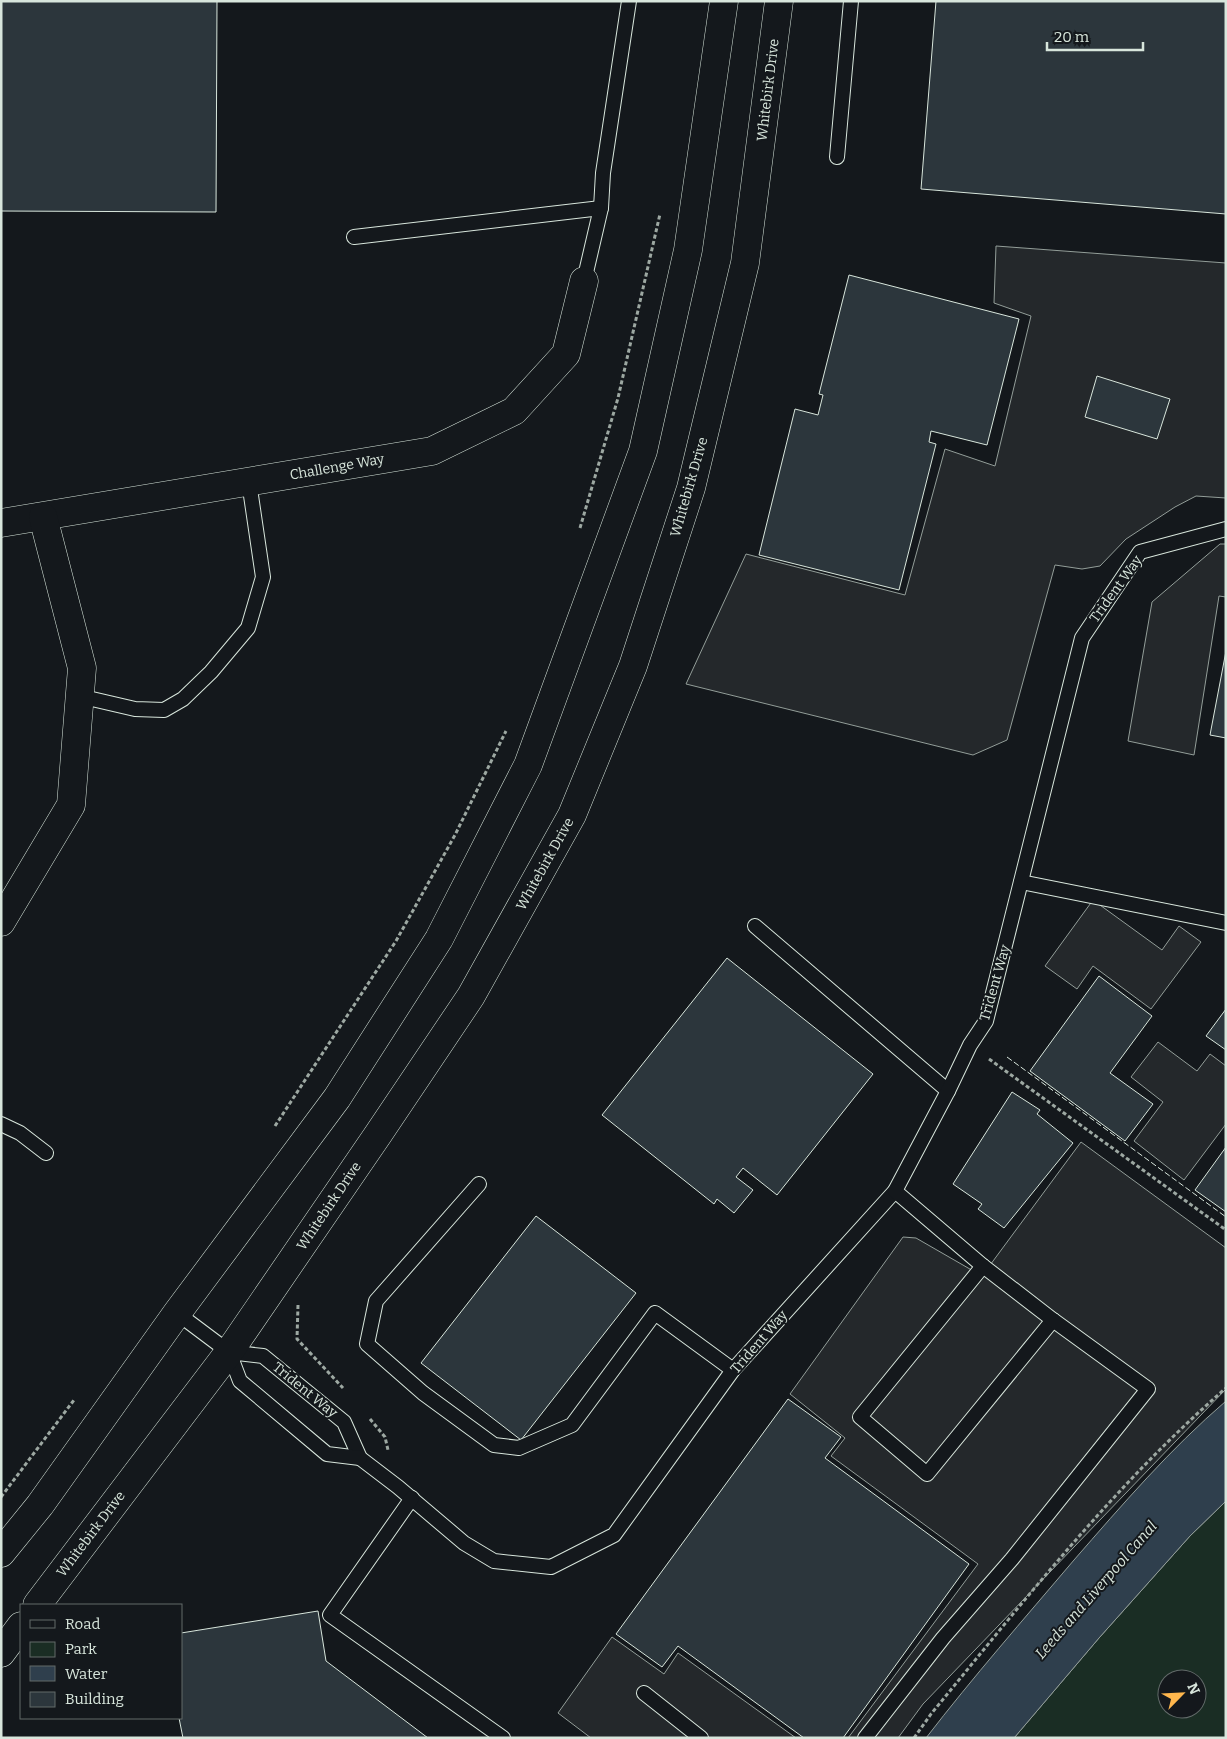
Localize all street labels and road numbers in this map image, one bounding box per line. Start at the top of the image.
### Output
street label: Whitebirk Drive [753,38,783,142]
street label: Whitebirk Drive [667,435,711,539]
street label: Challenge Way [289,450,386,484]
street label: Trident Way [1086,552,1146,626]
street label: Whitebirk Drive [513,815,577,913]
street label: Trident Way [976,942,1014,1023]
street label: Whitebirk Drive [293,1159,365,1253]
street label: Trident Way [727,1306,792,1377]
street label: Trident Way [269,1359,341,1422]
street label: Whitebirk Drive [53,1488,129,1580]

